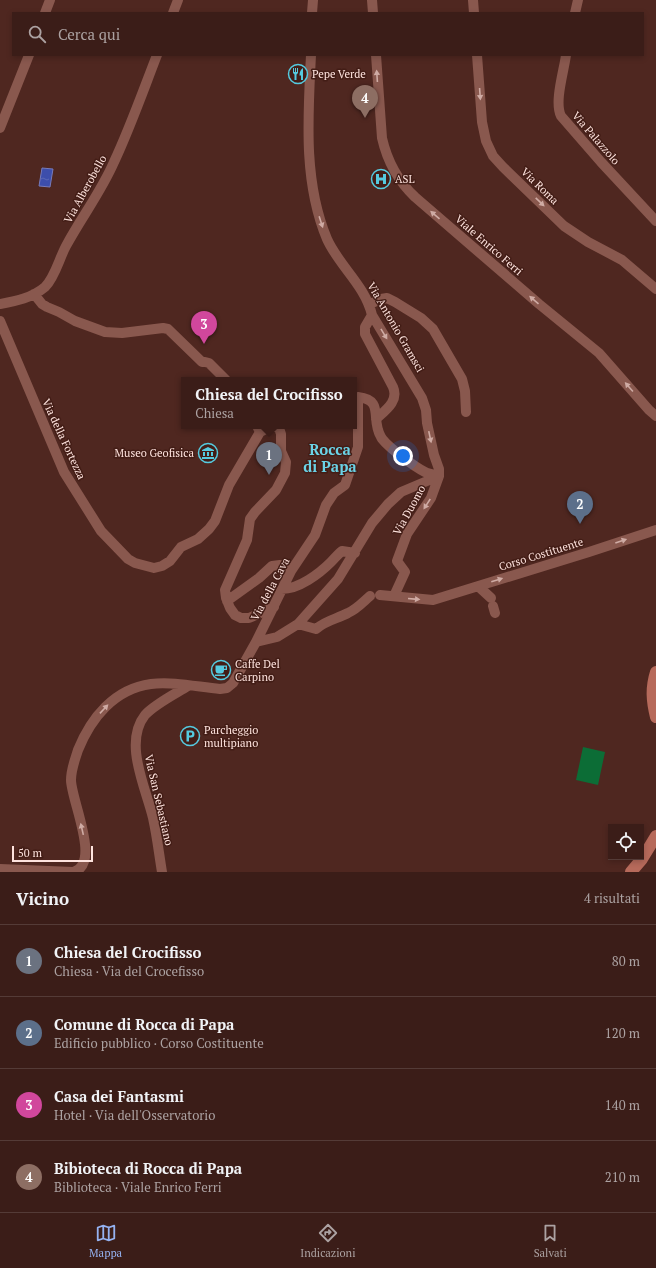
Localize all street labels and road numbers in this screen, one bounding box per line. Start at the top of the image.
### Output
street label: Via Palazzolo [569,109,623,167]
street label: Via Alberobello [61,152,109,226]
street label: Via Roma [518,165,562,208]
street label: Viale Enrico Ferri [452,212,526,278]
street label: Via Antonio Gramsci [365,279,427,375]
street label: Via della Fortezza [39,396,89,482]
street label: Via Duomo [390,483,428,537]
street label: Corso Costituente [497,534,585,574]
street label: Via della Cava [248,555,293,623]
street label: Via San Sebastiano [142,753,176,847]

